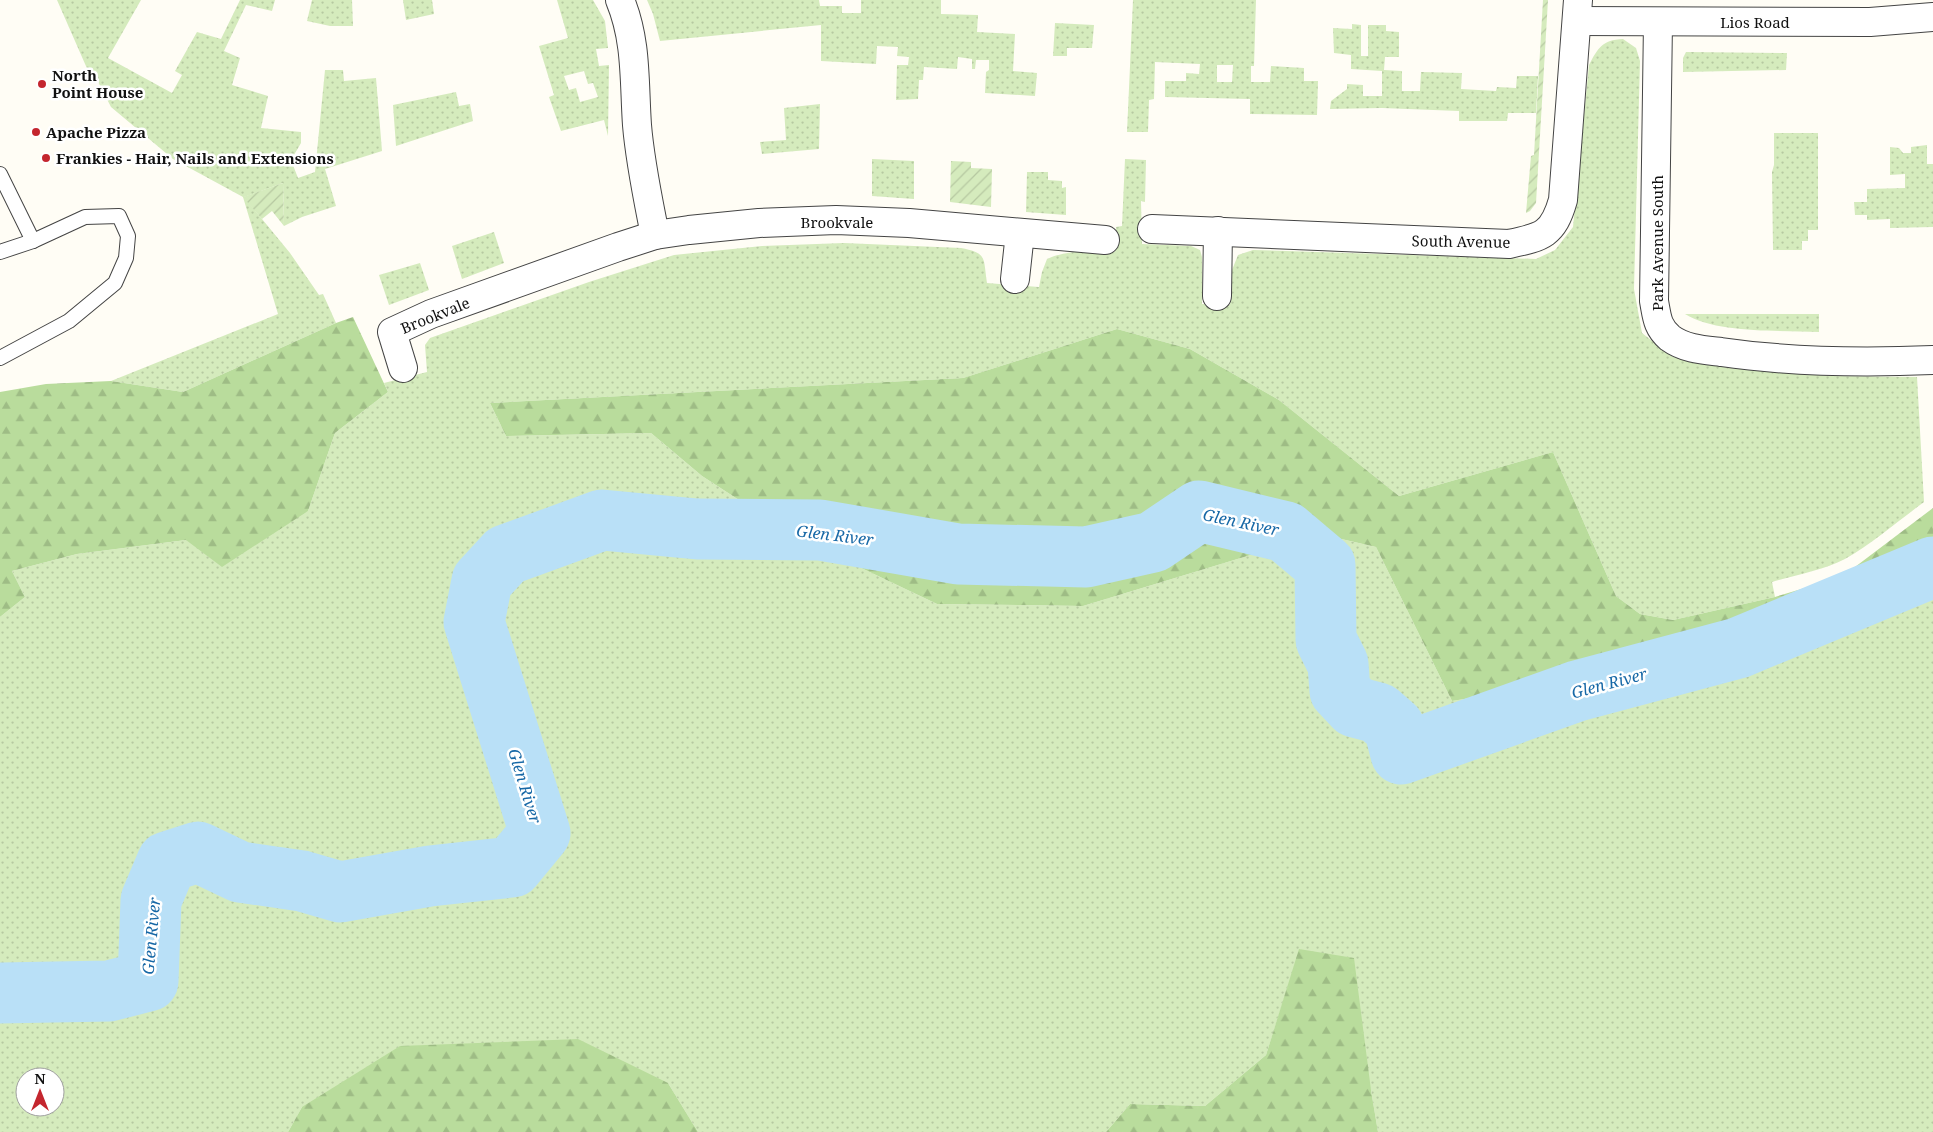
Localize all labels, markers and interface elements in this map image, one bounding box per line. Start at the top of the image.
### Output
street label: Lios Road [1720,12,1790,32]
place label: North Point House [52,65,143,102]
marker: North Point House [36,78,48,90]
place label: Apache Pizza [46,122,146,142]
marker: Apache Pizza [30,126,42,138]
place label: Frankies - Hair, Nails and Extensions [56,148,334,168]
marker: Frankies - Hair, Nails and Extensions [40,152,52,164]
street label: Park Avenue South [1647,175,1667,311]
street label: Brookvale [801,212,873,232]
street label: South Avenue [1412,230,1510,252]
street label: Brookvale [398,292,472,338]
water label: Glen River [1201,503,1282,541]
water label: Glen River [795,519,875,551]
water label: Glen River [1569,662,1650,704]
water label: Glen River [503,746,547,827]
water label: Glen River [137,896,165,976]
north arrow [15,1067,65,1117]
text: N [34,1069,46,1088]

